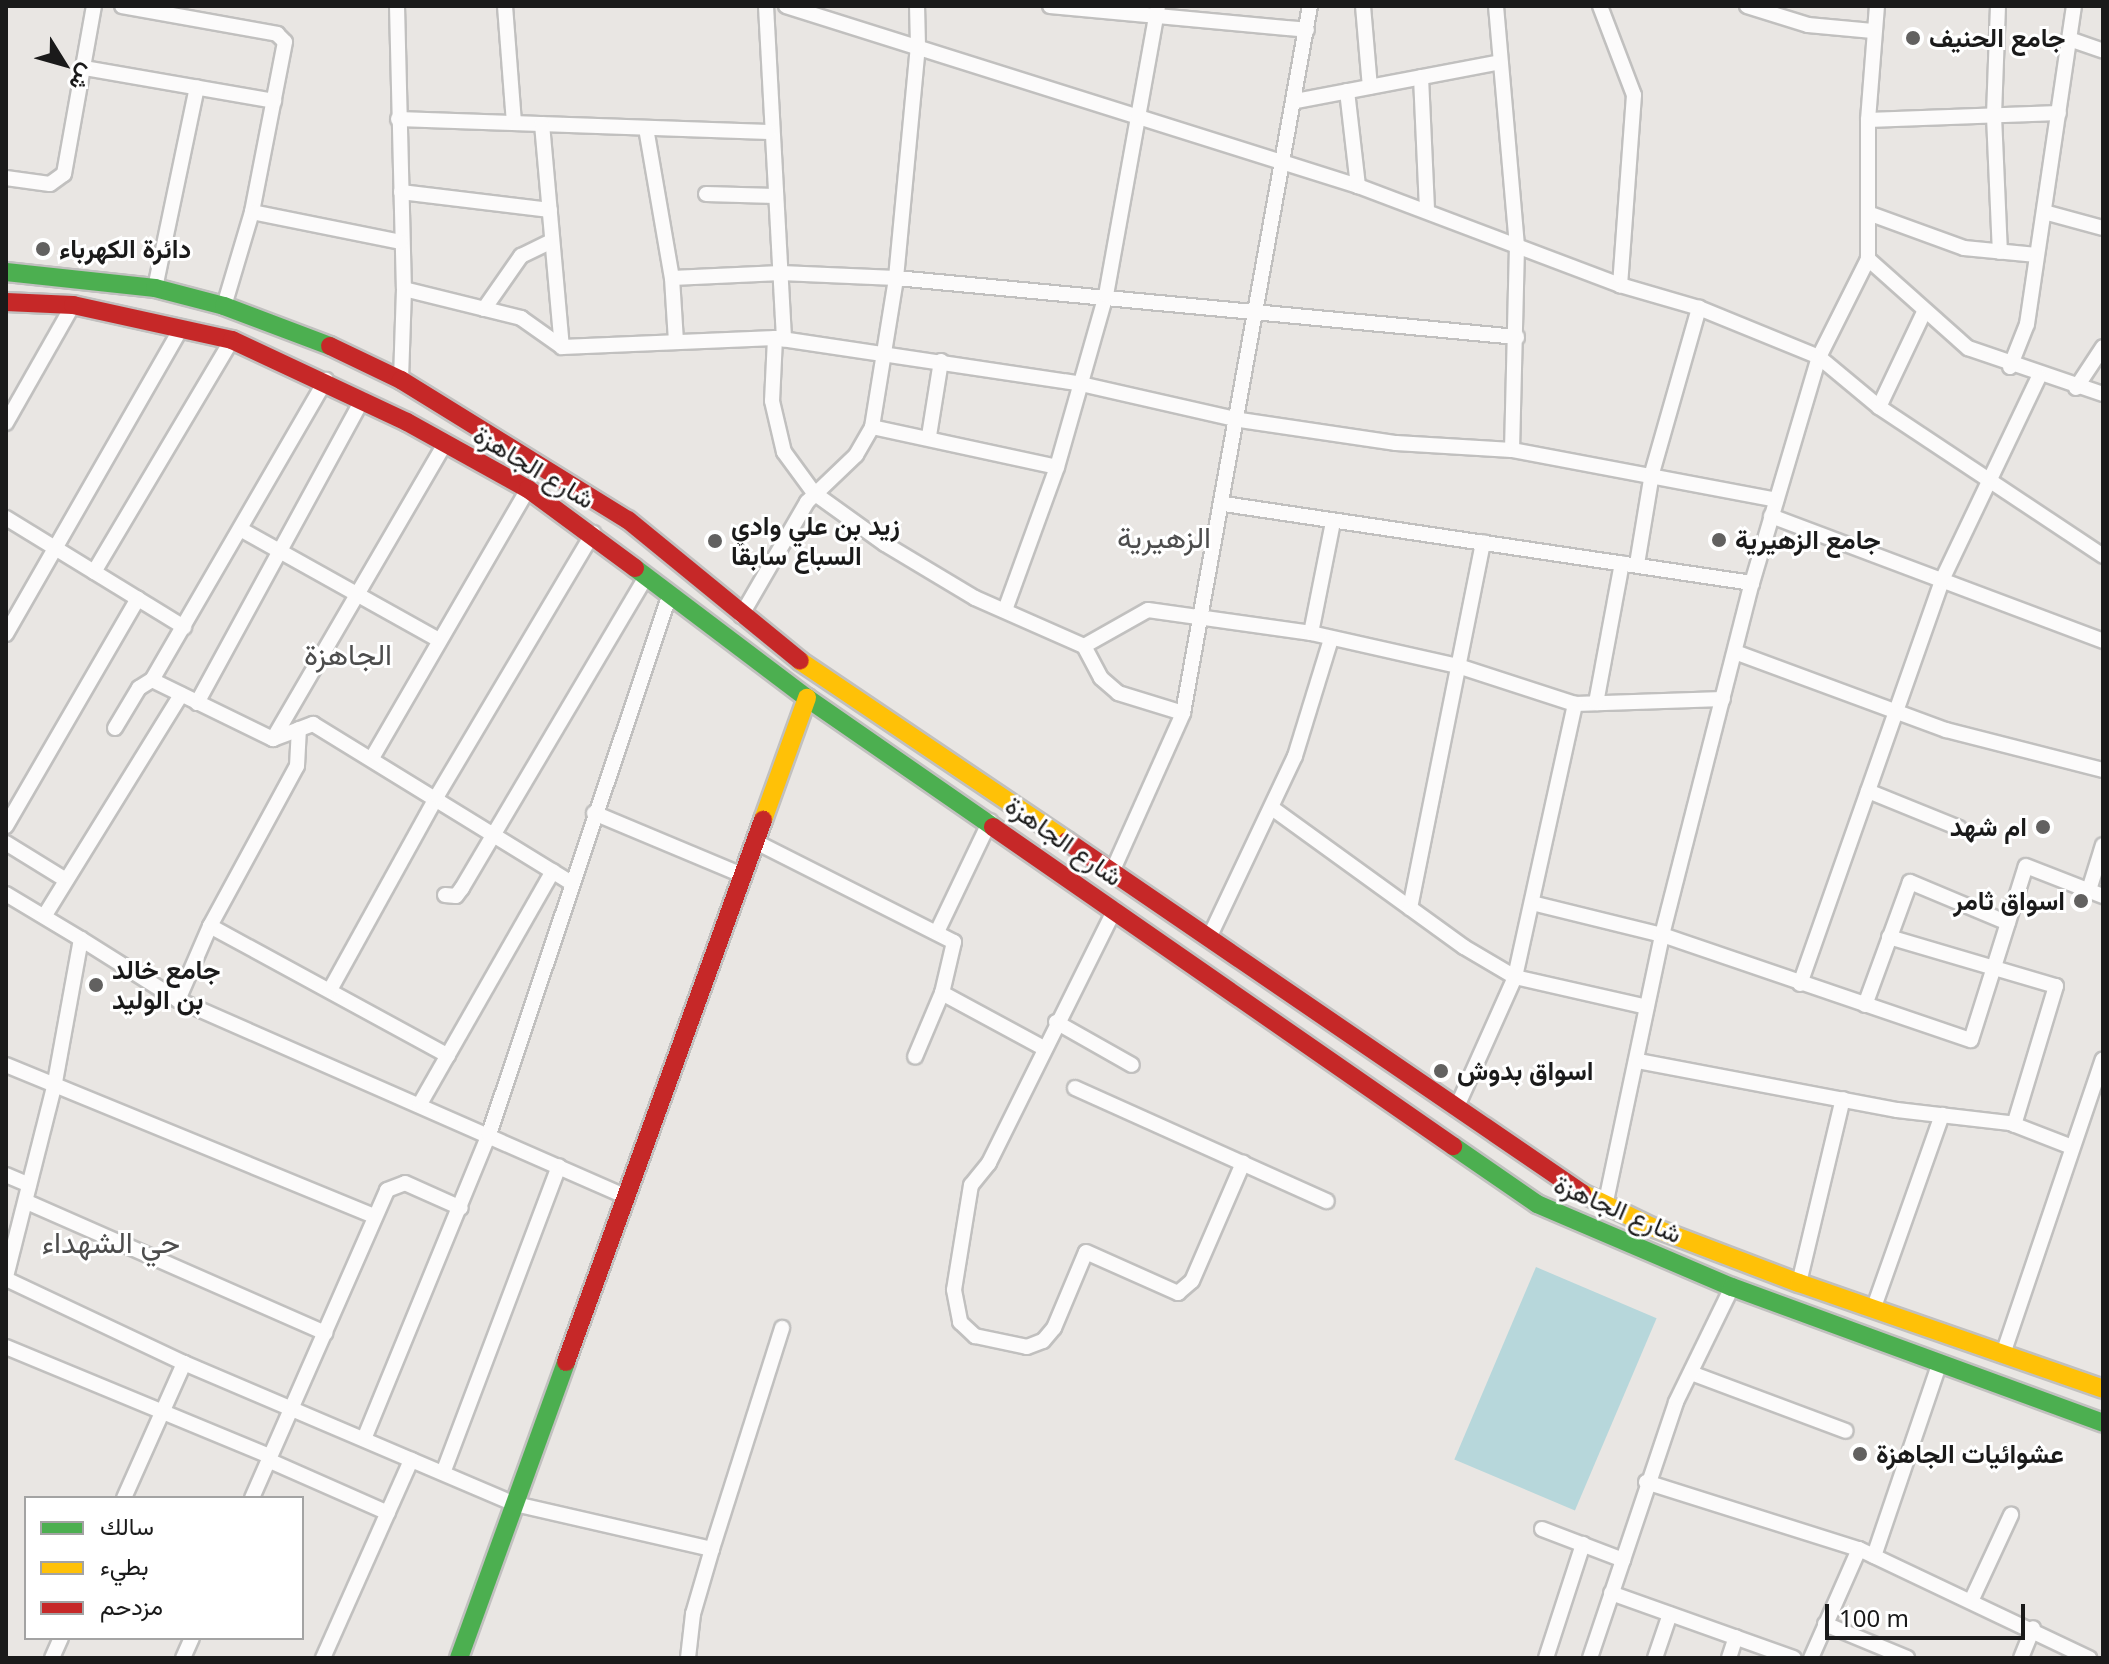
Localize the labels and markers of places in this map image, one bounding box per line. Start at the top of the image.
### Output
place label: جامع الحنيف [1929,22,2065,54]
marker: جامع الحنيف [1904,29,1922,47]
place label: دائرة الكهرباء [59,233,191,265]
marker: دائرة الكهرباء [34,240,52,258]
place label: زيد بن علي وادي السباع سابقا [731,510,900,572]
place label: جامع الزهيرية [1735,524,1881,556]
marker: جامع الزهيرية [1710,531,1728,549]
marker: زيد بن علي وادي السباع سابقا [706,532,724,550]
place label: ام شهد [1950,811,2027,843]
marker: ام شهد [2034,818,2052,836]
place label: اسواق ثامر [1953,885,2065,917]
marker: اسواق ثامر [2072,892,2090,910]
place label: جامع خالد بن الوليد [112,954,220,1016]
marker: جامع خالد بن الوليد [87,976,105,994]
place label: اسواق بدوش [1457,1055,1594,1087]
marker: اسواق بدوش [1432,1062,1450,1080]
place label: عشوائيات الجاهزة [1876,1438,2064,1470]
marker: عشوائيات الجاهزة [1851,1445,1869,1463]

